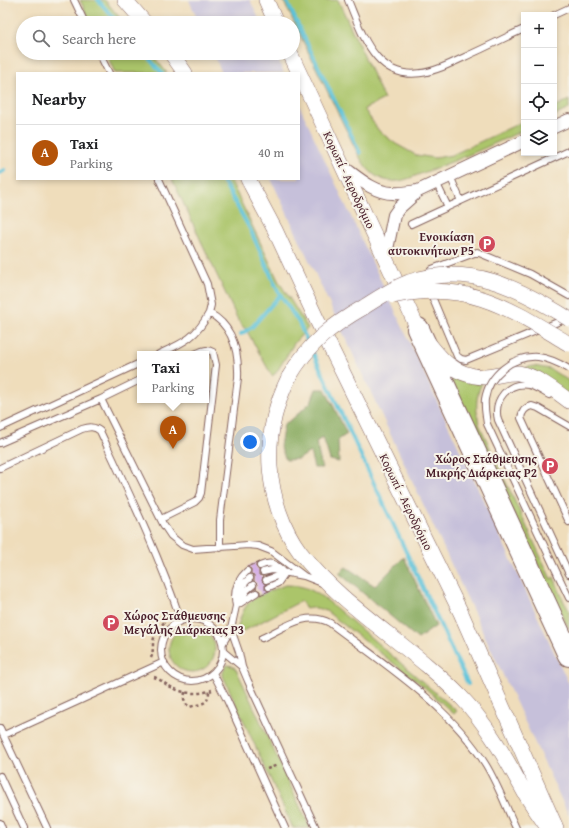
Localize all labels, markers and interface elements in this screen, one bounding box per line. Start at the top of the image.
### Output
map controls [521,12,557,156]
button: + [521,12,557,48]
search box [16,16,300,60]
icon: search [30,27,52,49]
text: Search here [62,28,136,49]
button: − [521,48,557,84]
button: locate [521,84,557,120]
text: Nearby [32,86,86,111]
button: layers [521,120,557,156]
street label: Κορωπί - Αεροδρόμιο [319,128,379,231]
text: Taxi [70,133,99,154]
text: A [41,143,49,162]
text: 40 m [258,143,284,162]
text: Parking [70,154,113,173]
place label: Ενοικίαση αυτοκινήτων P5 [388,228,474,259]
parking icon: Ενοικίαση αυτοκινήτων P5 [477,234,497,254]
popup [137,351,209,403]
text: Taxi [152,357,180,378]
text: Parking [152,378,194,397]
pin: A [160,416,186,449]
your location [240,432,260,452]
place label: Χώρος Στάθμευσης Μικρής Διάρκειας P2 [426,450,537,481]
street label: Κορωπί - Αεροδρόμιο [376,451,437,553]
parking icon: Χώρος Στάθμευσης Μικρής Διάρκειας P2 [540,456,560,476]
place label: Χώρος Στάθμευσης Μεγάλης Διάρκειας P3 [124,607,244,638]
parking icon: Χώρος Στάθμευσης Μεγάλης Διάρκειας P3 [101,613,121,633]

